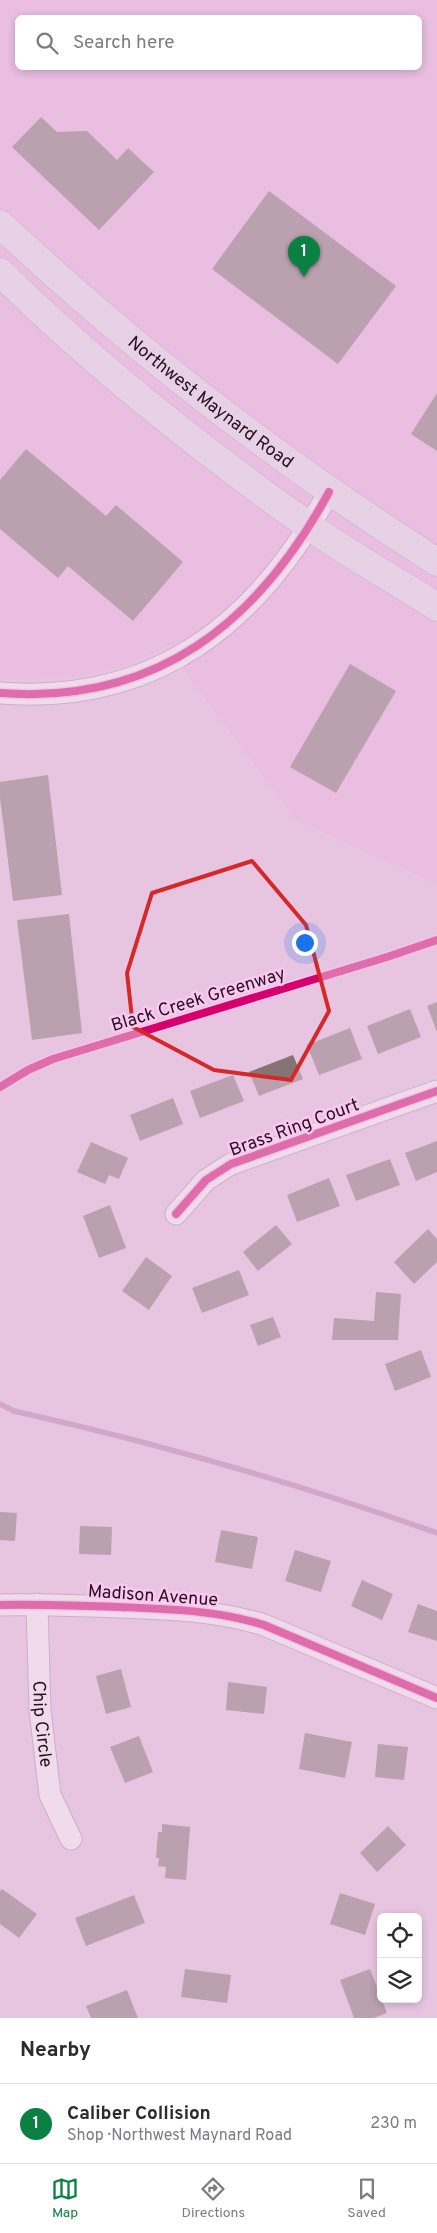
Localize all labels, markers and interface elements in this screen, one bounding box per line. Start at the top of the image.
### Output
search box [15,15,422,70]
icon: search [33,29,61,57]
text: Search here [73,31,175,55]
pin: 1 [288,236,320,277]
street label: Northwest Maynard Road [122,332,297,474]
your location [292,930,318,956]
street label: Black Creek Greenway [108,963,288,1038]
street label: Brass Ring Court [226,1094,363,1163]
street label: Madison Avenue [87,1580,219,1613]
street label: Chip Circle [26,1680,57,1769]
map controls [377,1913,422,2003]
button: locate [377,1913,422,1958]
button: layers [377,1958,422,2003]
text: Nearby [20,2037,91,2064]
text: Caliber Collision [67,2102,211,2126]
text: 1 [33,2114,39,2134]
text: 230 m [370,2114,417,2134]
text: Shop · Northwest Maynard Road [67,2126,292,2146]
tab: Map [51,2175,79,2222]
tab: Directions [181,2175,245,2222]
tab: Saved [347,2175,386,2222]

